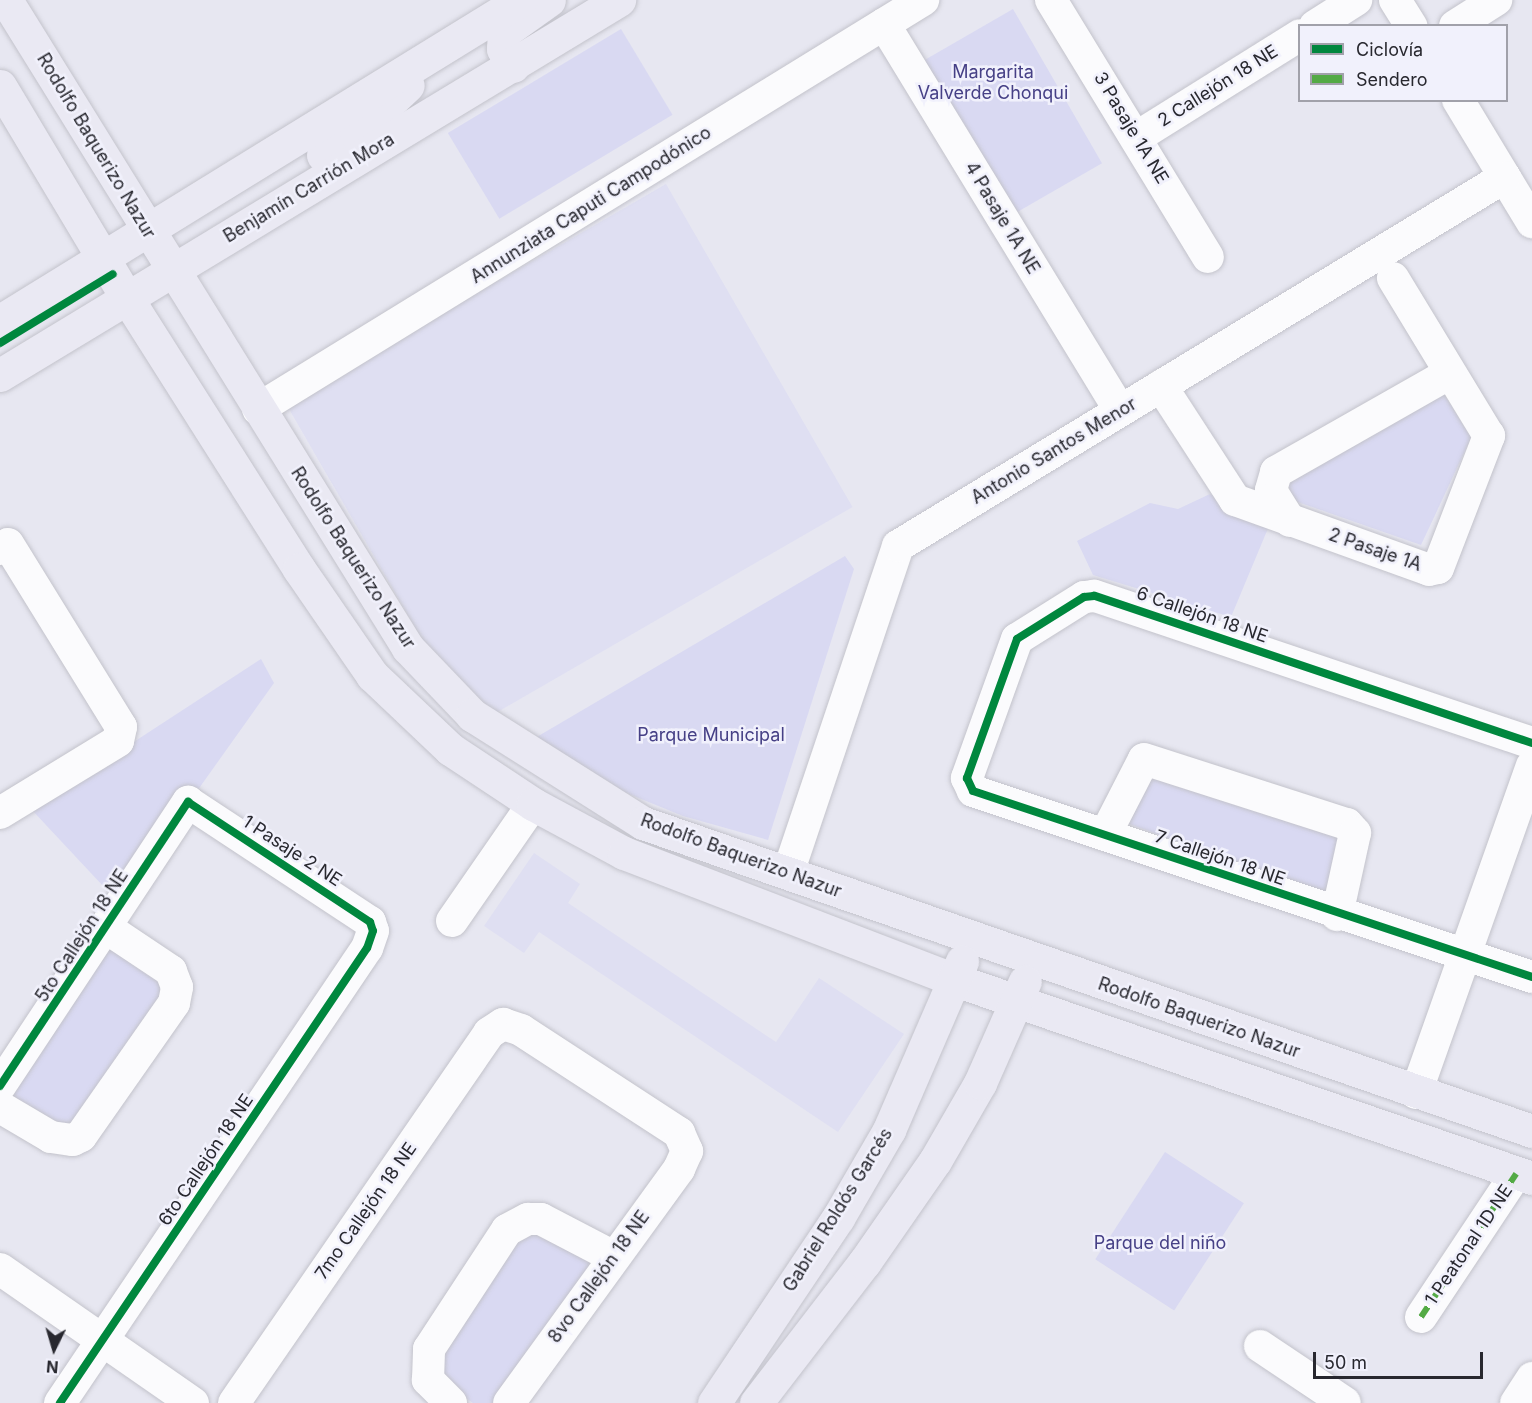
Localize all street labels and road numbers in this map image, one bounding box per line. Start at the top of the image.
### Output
street label: 2 Callejón 18 NE [1154,40,1282,132]
street label: Rodolfo Baquerizo Nazur [32,49,160,243]
street label: 3 Pasaje 1A NE [1089,68,1173,188]
street label: Annunziata Caputi Campodónico [467,122,715,288]
street label: Benjamín Carrión Mora [220,128,398,248]
street label: 4 Pasaje 1A NE [960,158,1044,278]
street label: Antonio Santos Menor [968,393,1140,509]
street label: Rodolfo Baquerizo Nazur [286,463,420,653]
street label: 2 Pasaje 1A [1326,524,1424,576]
street label: 6 Callejón 18 NE [1134,582,1270,648]
street label: Rodolfo Baquerizo Nazur [638,810,844,902]
street label: 1 Pasaje 2 NE [238,811,346,891]
street label: 7 Callejón 18 NE [1152,826,1288,890]
street label: 5to Callejón 18 NE [31,866,133,1006]
street label: Rodolfo Baquerizo Nazur [1095,973,1303,1063]
street label: 6to Callejón 18 NE [154,1090,258,1230]
street label: Gabriel Roldós Garcés [779,1124,897,1296]
street label: 7mo Callejón 18 NE [311,1138,421,1284]
street label: 1 Peatonal 1D NE [1421,1181,1517,1309]
street label: 8vo Callejón 18 NE [544,1207,654,1347]

